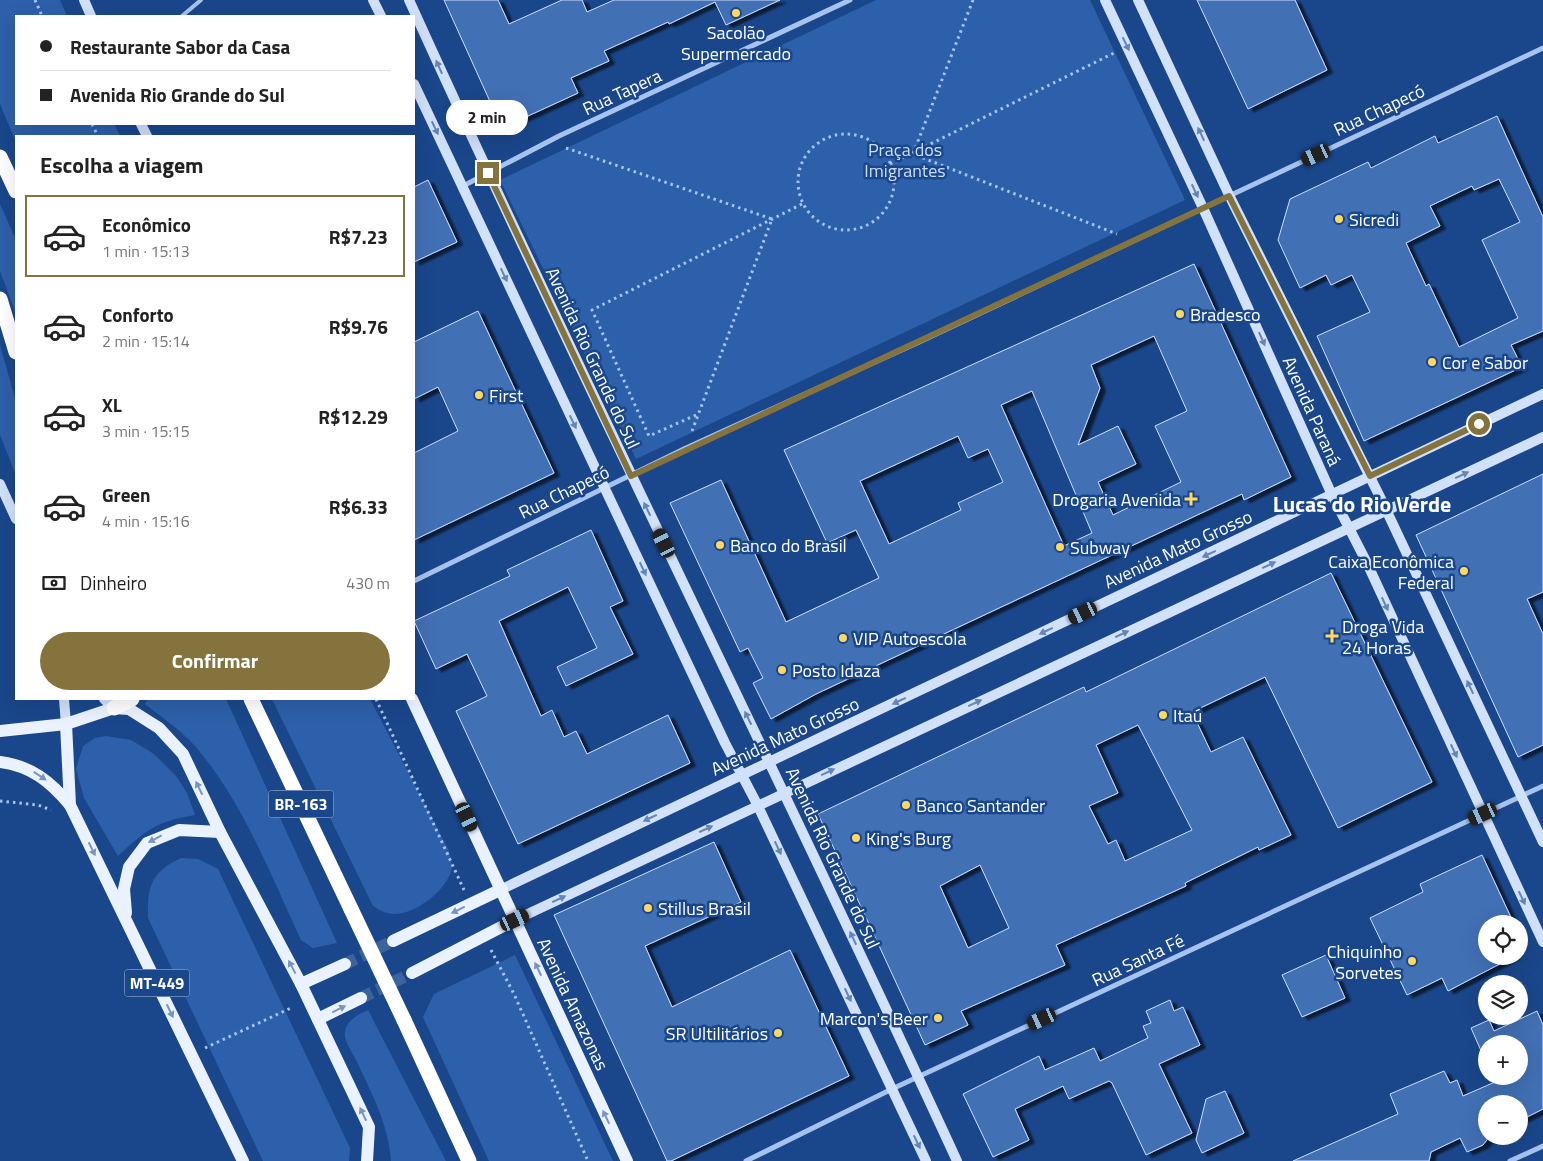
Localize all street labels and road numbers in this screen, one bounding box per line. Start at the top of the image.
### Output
street label: Rua Tapera [578,62,666,122]
street label: Rua Chapecó [1329,77,1429,143]
street label: Avenida Rio Grande do Sul [539,263,647,453]
street label: Avenida Paraná [1276,352,1348,470]
street label: Rua Chapecó [514,458,614,526]
street label: Avenida Mato Grosso [1099,503,1257,595]
street label: Avenida Mato Grosso [706,690,864,782]
street label: Avenida Rio Grande do Sul [779,763,887,953]
road number: BR-163 [268,791,334,818]
street label: Rua Santa Fé [1087,927,1189,993]
street label: Avenida Amazonas [530,933,616,1075]
road number: MT-449 [124,970,190,996]

